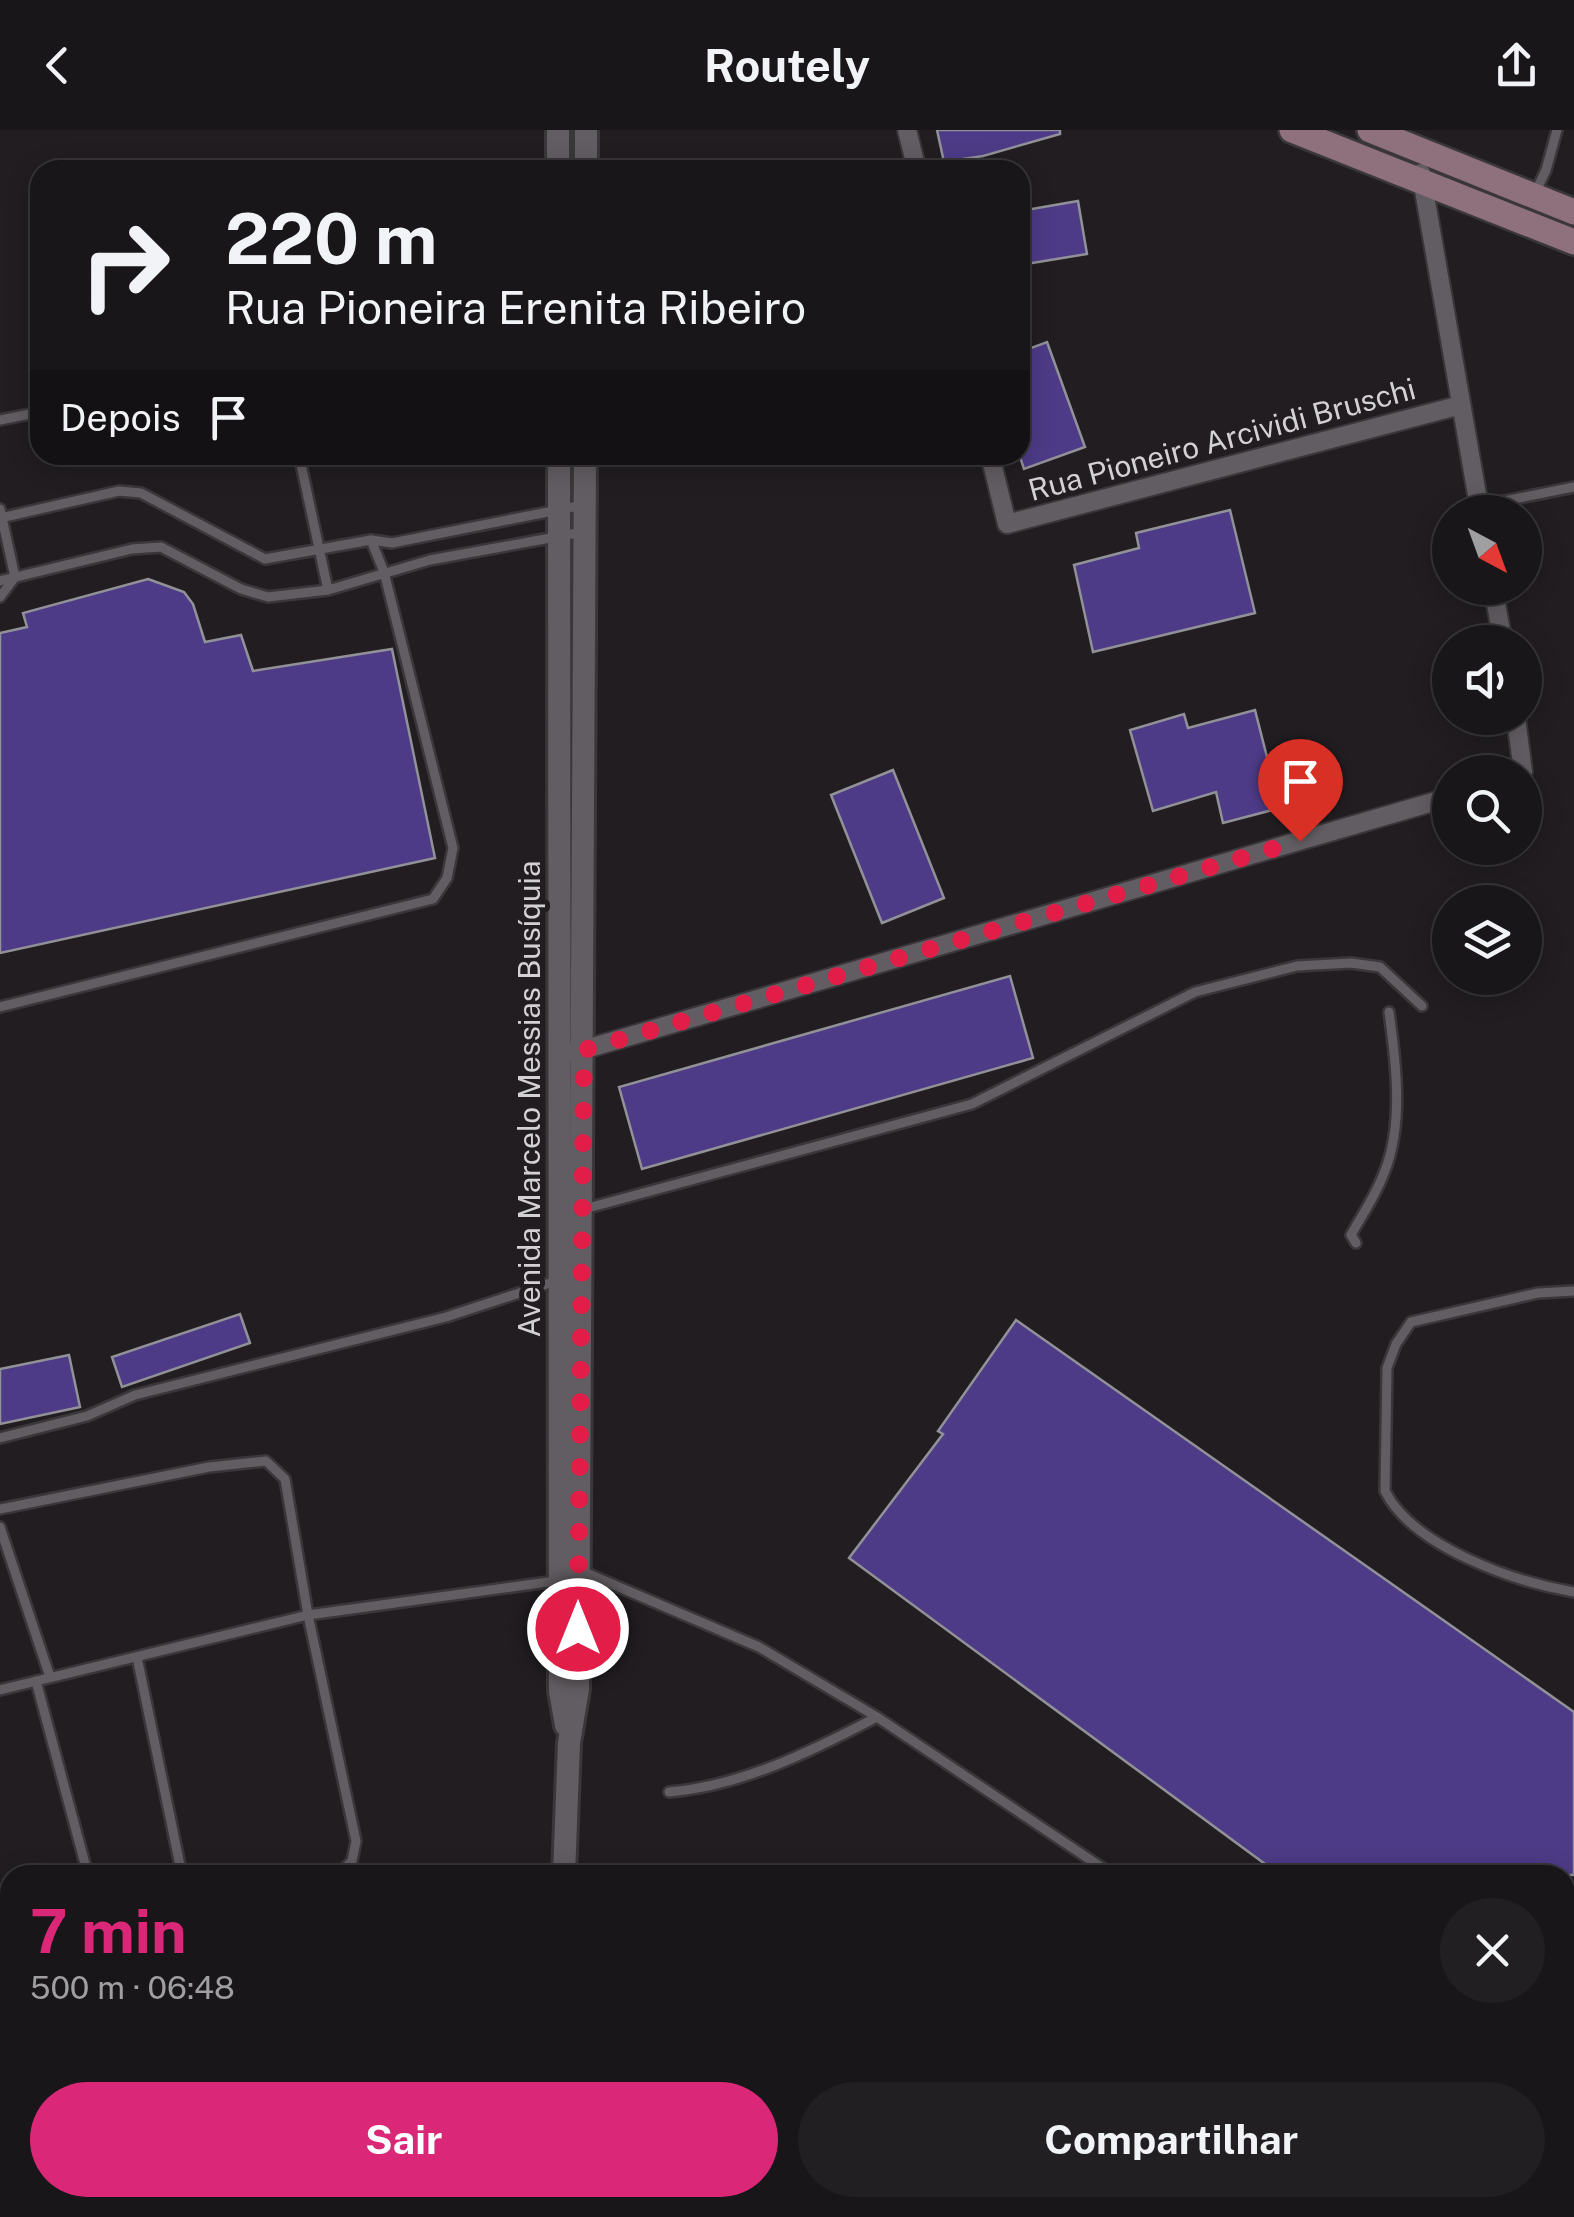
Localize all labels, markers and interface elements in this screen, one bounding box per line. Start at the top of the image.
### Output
icon: back [30,38,85,93]
icon: share [1489,38,1544,93]
text: Routely [704,39,870,92]
text: 220 m [225,197,438,280]
icon: right [60,200,190,330]
text: Rua Pioneira Erenita Ribeiro [225,281,806,334]
street label: Rua Pioneiro Arcividi Bruschi [1024,370,1419,508]
icon: arrive [201,390,256,445]
text: Depois [60,395,181,440]
north arrow [1432,495,1542,605]
map controls [1432,495,1542,995]
button: sound [1432,625,1542,735]
pin [1258,739,1343,842]
icon: arrive [1273,754,1328,809]
button: search [1432,755,1542,865]
street label: Avenida Marcelo Messias Busíquia [511,860,547,1338]
button: layers [1432,885,1542,995]
position arrow [526,1577,630,1681]
text: 7 min [30,1896,187,1967]
button: close [1440,1898,1545,2003]
text: 500 m · 06:48 [30,1969,235,2006]
button: Sair [30,2082,778,2197]
button: Compartilhar [798,2082,1545,2197]

